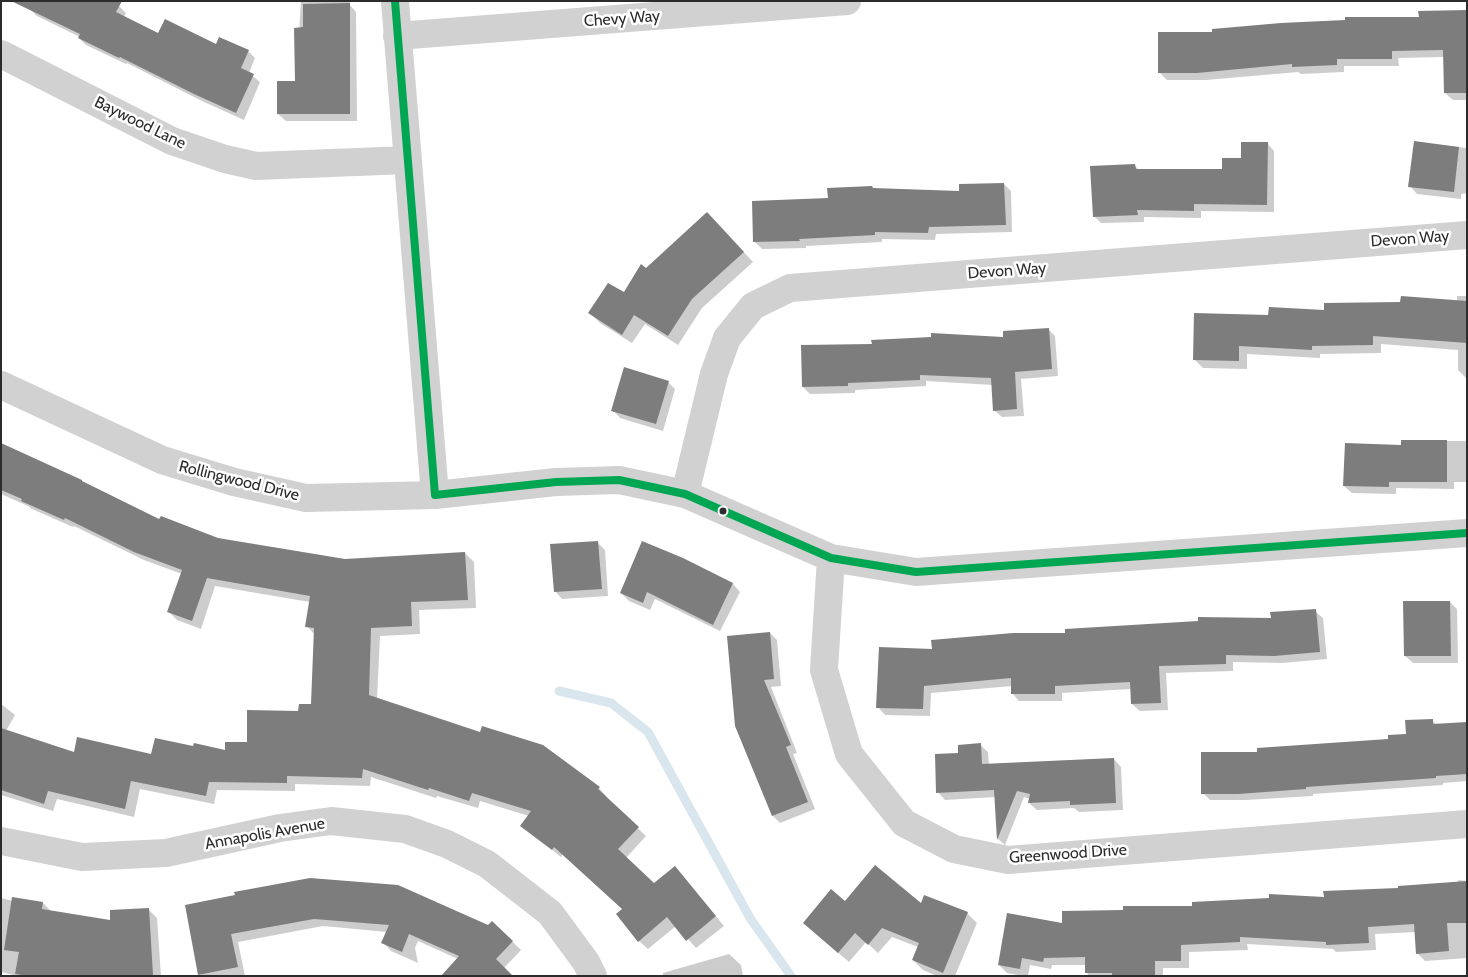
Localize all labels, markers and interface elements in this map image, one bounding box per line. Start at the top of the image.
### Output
street label: Chevy Way [583,7,661,31]
street label: Baywood Lane [91,93,189,153]
street label: Devon Way [1370,227,1450,251]
street label: Devon Way [967,259,1047,283]
street label: Rollingwood Drive [177,457,301,505]
unlabelled marker [718,506,728,516]
street label: Annapolis Avenue [204,814,326,854]
street label: Greenwood Drive [1008,840,1128,868]

